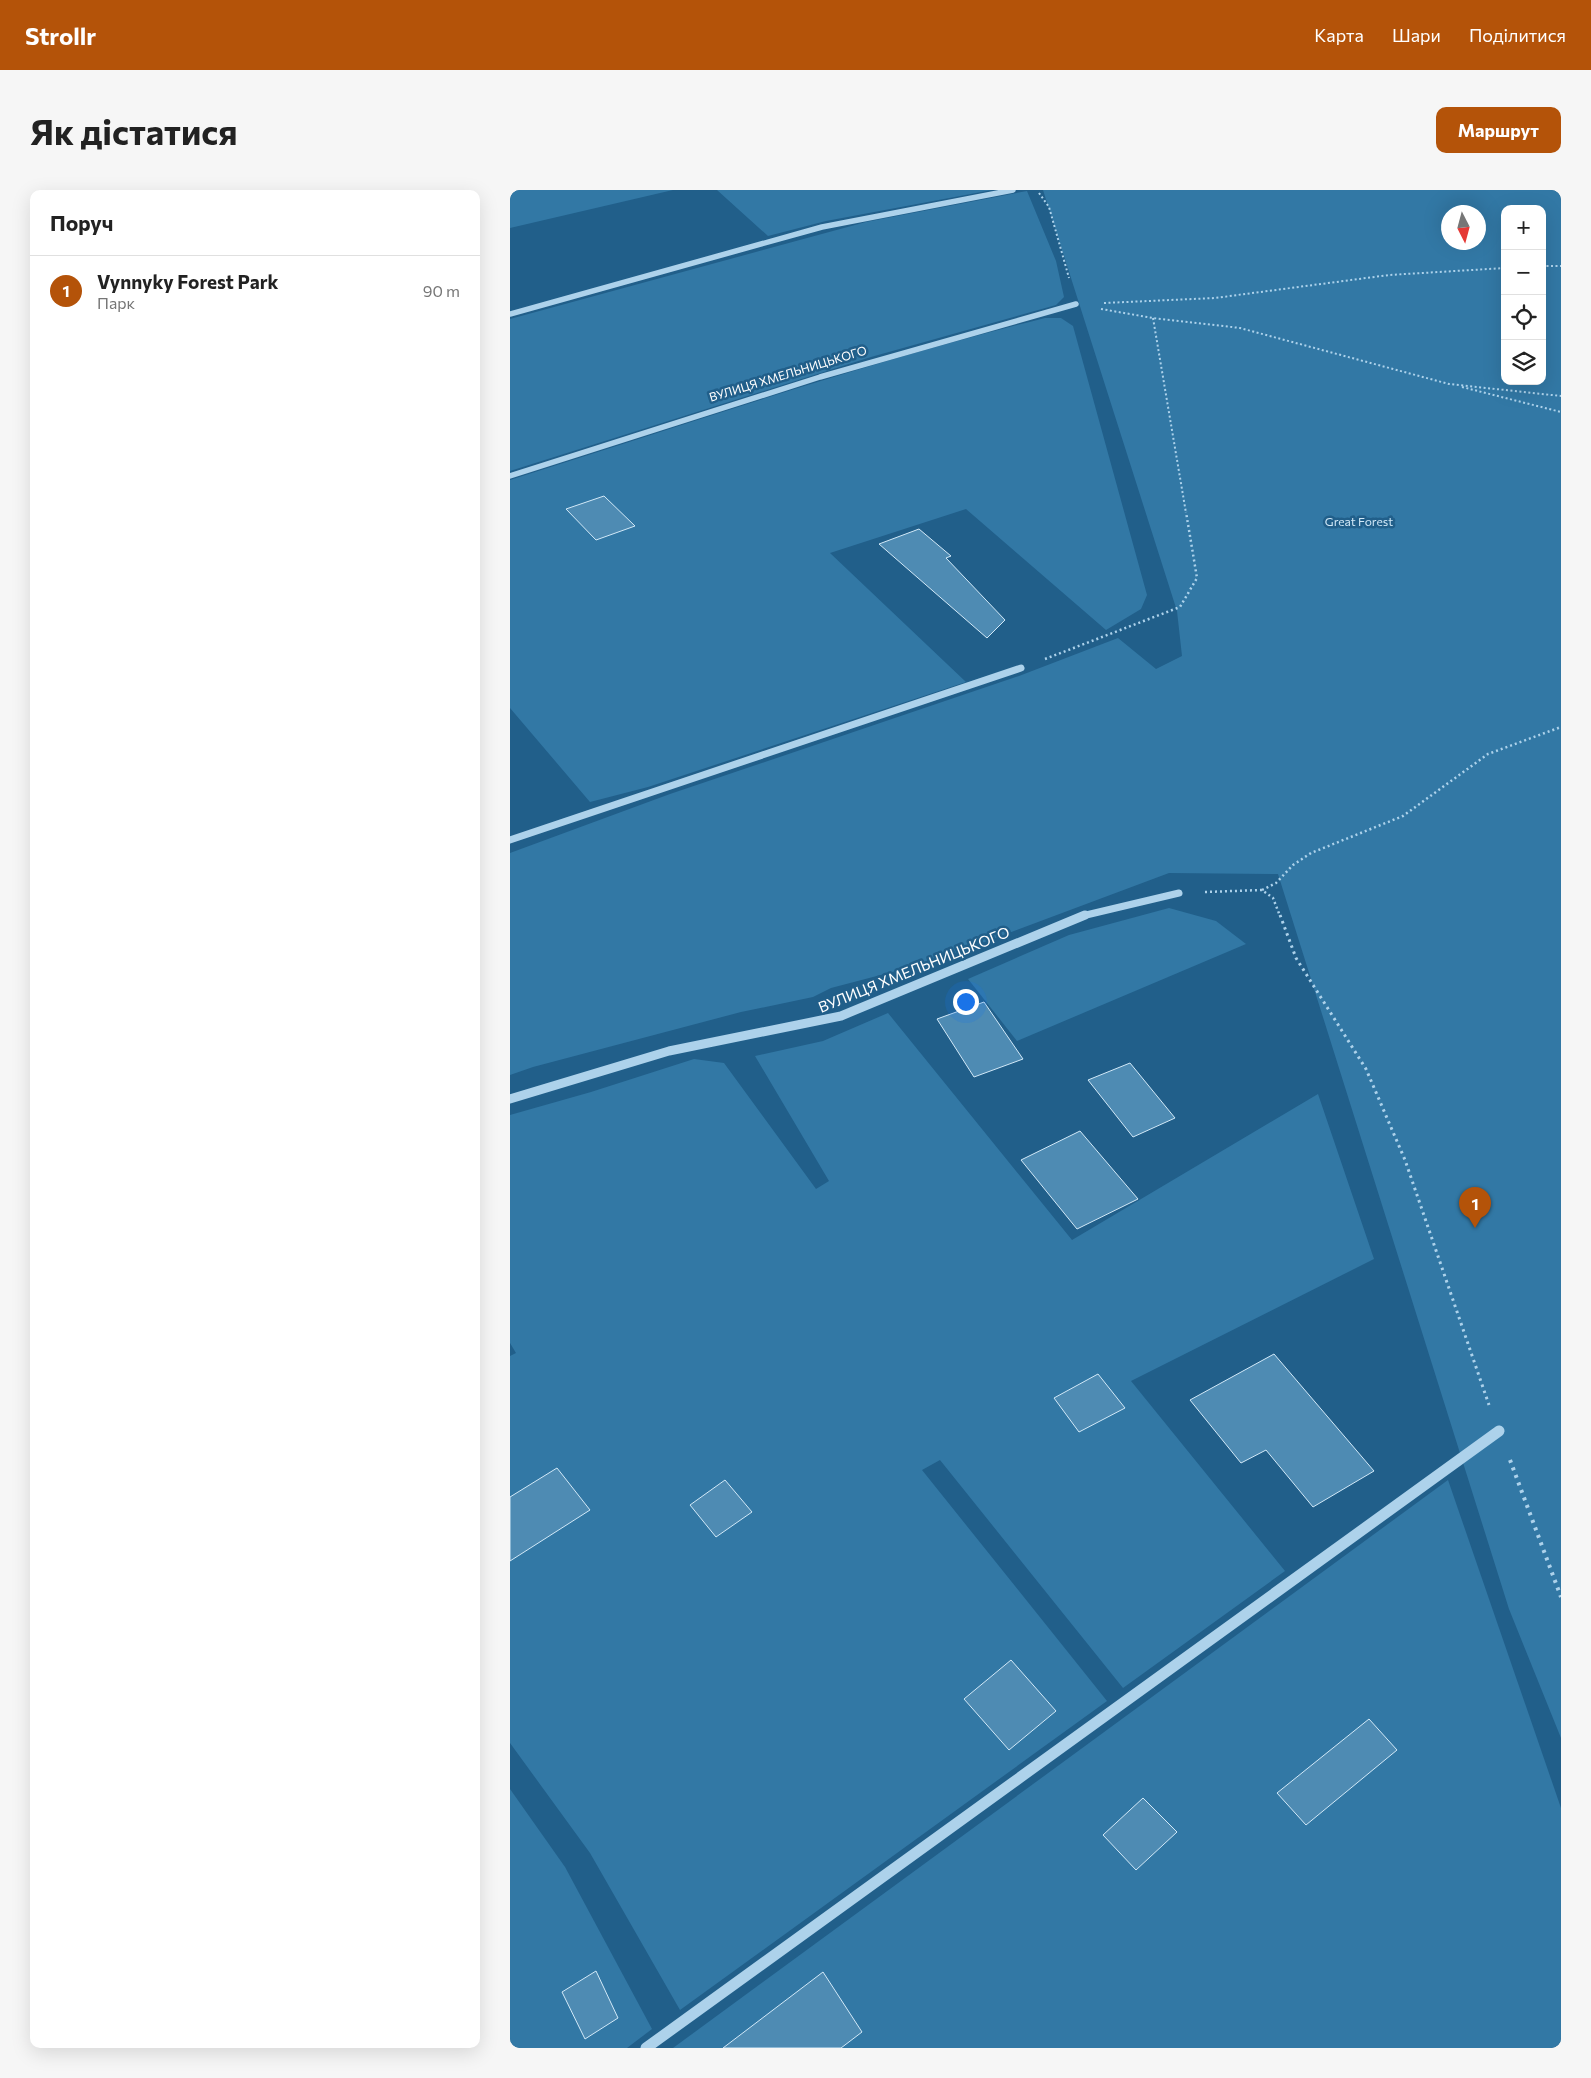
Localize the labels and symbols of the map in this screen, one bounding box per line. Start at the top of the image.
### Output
north arrow [1441,205,1486,250]
street label: ВУЛИЦЯ ХМЕЛЬНИЦЬКОГО [707,342,868,404]
park label: Great Forest [1325,514,1393,528]
street label: ВУЛИЦЯ ХМЕЛЬНИЦЬКОГО [815,922,1012,1016]
your location [953,989,979,1015]
pin: 1 [1459,1187,1491,1228]

